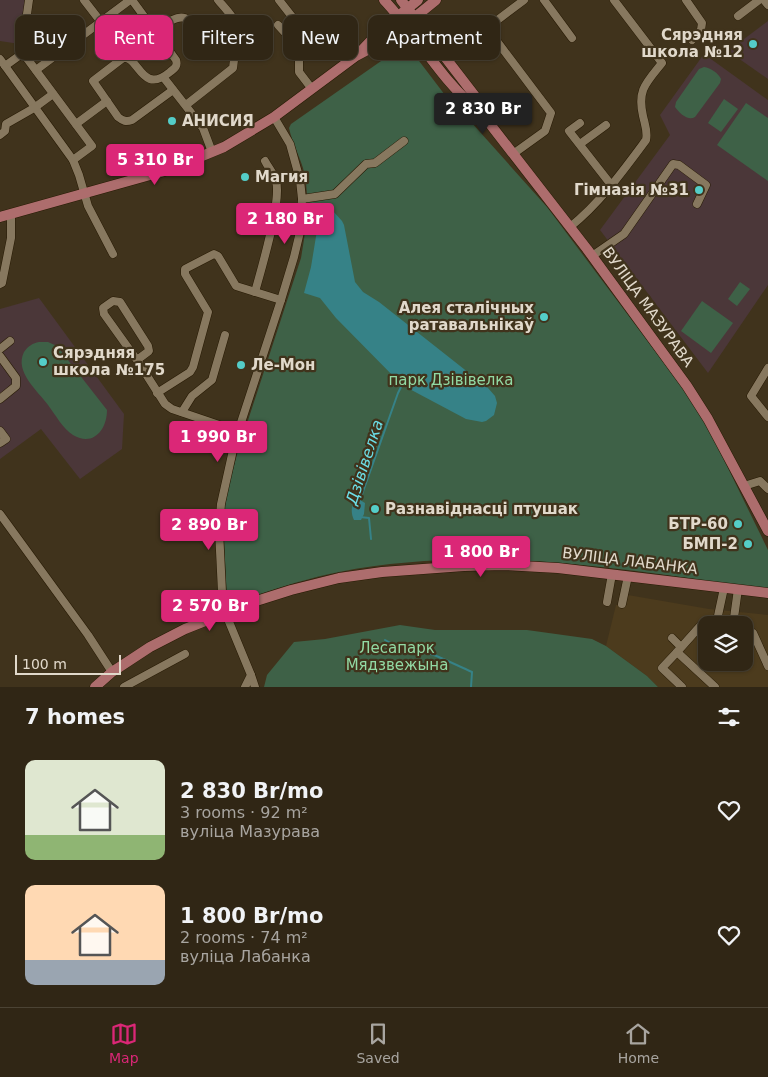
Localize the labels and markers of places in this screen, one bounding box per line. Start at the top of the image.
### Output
place label: Сярэдняя школа №12 [641,26,743,61]
marker: Сярэдняя школа №12 [747,38,759,50]
pin: 2 830 Br [431,92,535,135]
place label: АНИСИЯ [182,112,254,130]
marker: АНИСИЯ [166,115,178,127]
pin: 5 310 Br [103,144,207,186]
place label: Магия [255,168,308,186]
marker: Магия [239,171,251,183]
place label: Гімназія №31 [574,181,689,199]
marker: Гімназія №31 [693,184,705,196]
pin: 2 180 Br [233,202,337,245]
place label: Алея сталічных ратавальнікаў [399,299,534,334]
marker: Алея сталічных ратавальнікаў [538,311,550,323]
place label: Сярэдняя школа №175 [53,344,165,379]
marker: Сярэдняя школа №175 [37,356,49,368]
place label: Ле-Мон [251,356,315,374]
marker: Ле-Мон [235,359,247,371]
pin: 1 990 Br [166,420,270,463]
place label: Разнавіднасці птушак [385,500,578,518]
marker: Разнавіднасці птушак [369,503,381,515]
pin: 2 890 Br [157,508,261,551]
place label: БТР-60 [668,515,728,533]
marker: БТР-60 [732,518,744,530]
place label: БМП-2 [682,535,738,553]
pin: 1 800 Br [429,536,533,578]
marker: БМП-2 [742,538,754,550]
pin: 2 570 Br [158,590,262,632]

